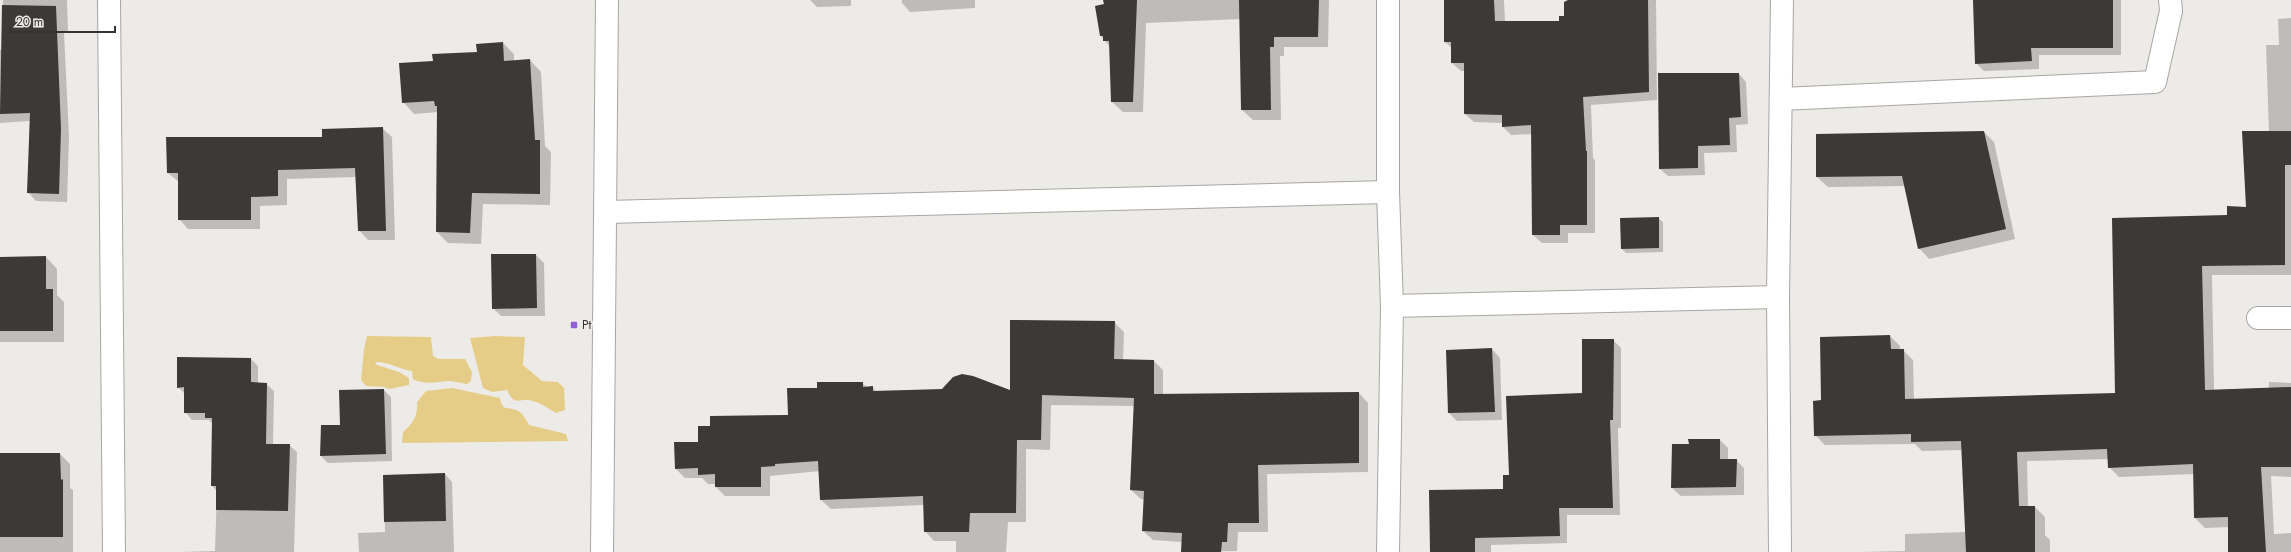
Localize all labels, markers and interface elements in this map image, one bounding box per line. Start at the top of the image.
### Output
scale bar [10,8,115,34]
text: 20 m [16,13,43,31]
place label: Pt [582,316,592,334]
marker: Pt [569,320,579,330]

